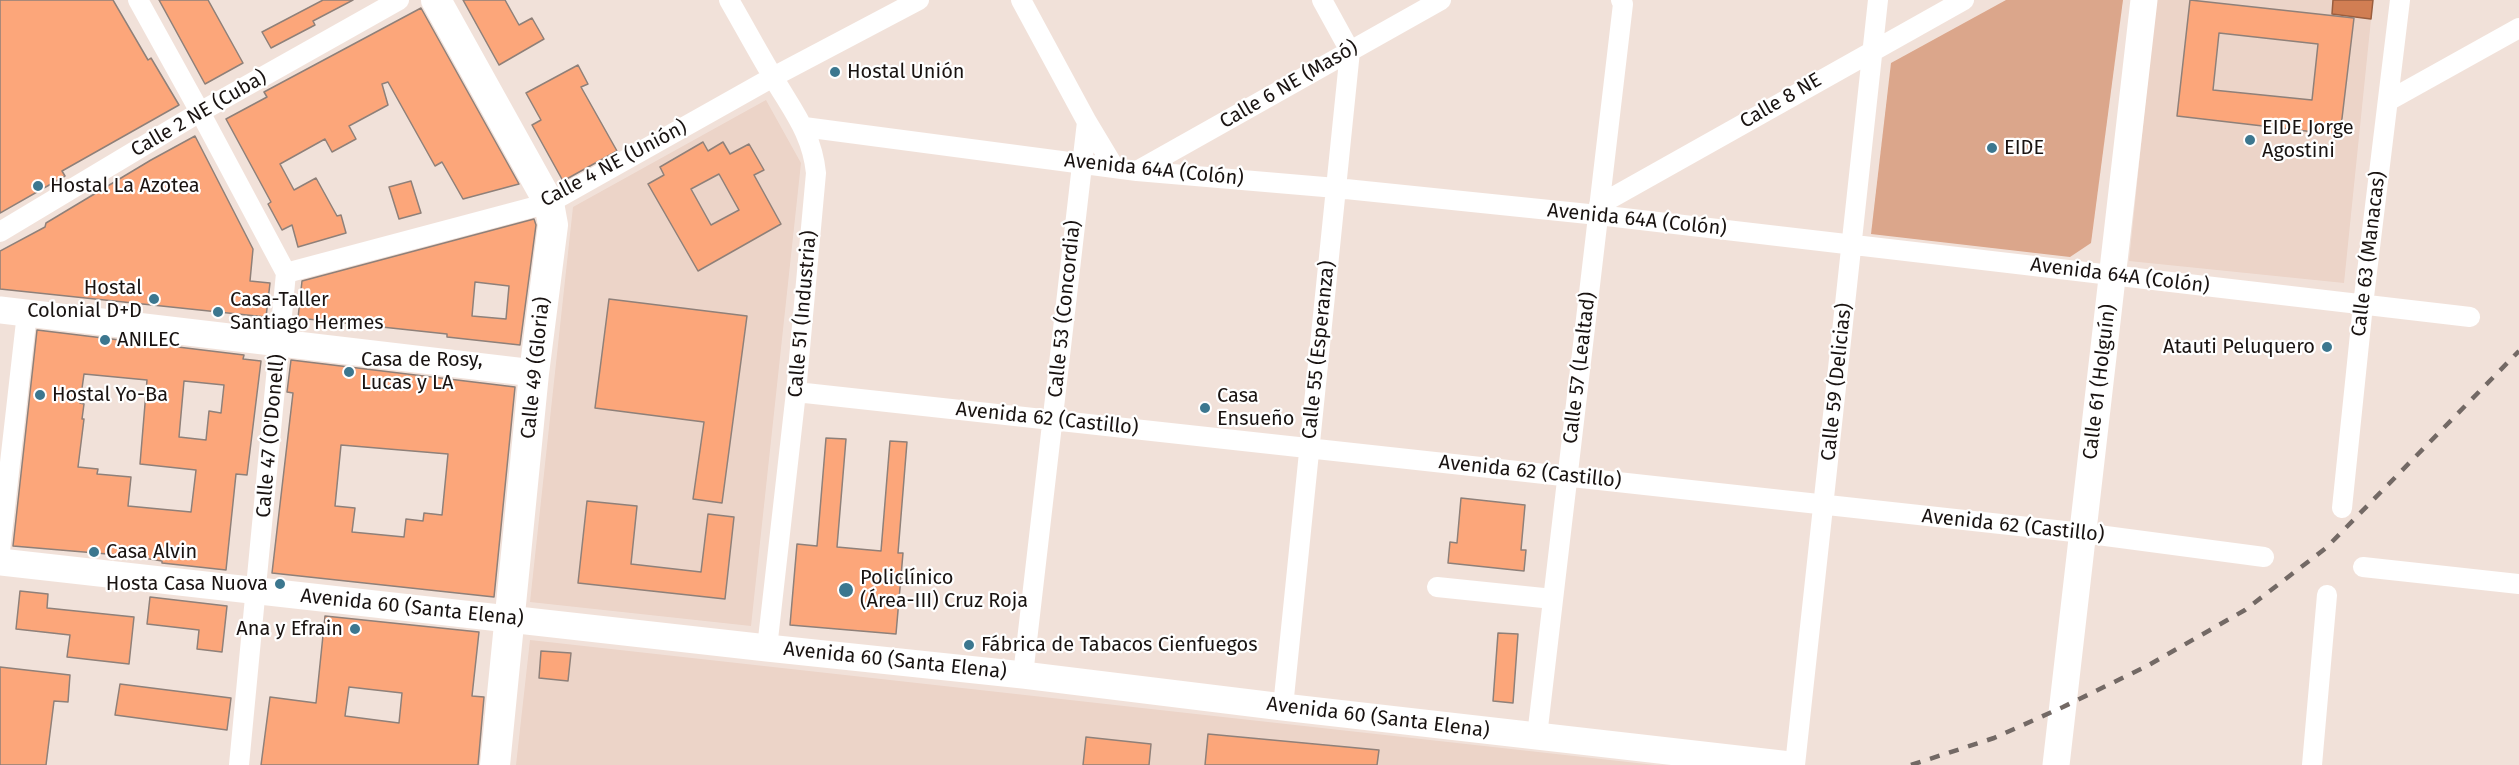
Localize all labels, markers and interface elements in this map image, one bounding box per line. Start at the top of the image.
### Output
street label: Calle 6 NE (Masó) [1216,36,1362,134]
place label: Hostal Unión [847,60,965,84]
marker: Hostal Unión [828,65,842,79]
street label: Calle 2 NE (Cuba) [127,66,271,162]
street label: Calle 8 NE [1736,68,1826,134]
street label: Calle 4 NE (Unión) [537,115,691,213]
place label: EIDE Jorge Agostini [2262,116,2354,163]
marker: EIDE Jorge Agostini [2243,133,2257,147]
place label: EIDE [2004,136,2044,160]
marker: EIDE [1985,141,1999,155]
street label: Avenida 64A (Colón) [1063,149,1245,191]
street label: Calle 63 (Manacas) [2347,170,2391,338]
place label: Hostal La Azotea [50,174,200,198]
marker: Hostal La Azotea [31,179,45,193]
street label: Avenida 64A (Colón) [1546,199,1728,241]
street label: Calle 53 (Concordia) [1044,219,1086,399]
street label: Calle 51 (Industria) [784,230,822,398]
street label: Avenida 64A (Colón) [2029,253,2211,299]
street label: Calle 55 (Esperanza) [1298,260,1340,440]
place label: Hostal Colonial D+D [27,276,142,323]
place label: Casa-Taller Santiago Hermes [230,288,384,335]
street label: Calle 57 (Lealtad) [1559,291,1601,445]
marker: Hostal Colonial D+D [147,292,161,306]
street label: Calle 49 (Gloria) [517,296,555,440]
street label: Calle 59 (Delicias) [1817,302,1857,462]
street label: Calle 61 (Holguín) [2079,303,2121,461]
marker: Casa-Taller Santiago Hermes [211,305,225,319]
place label: ANILEC [117,328,180,352]
marker: ANILEC [98,333,112,347]
place label: Atauti Peluquero [2163,335,2315,359]
marker: Atauti Peluquero [2320,340,2334,354]
place label: Casa de Rosy, Lucas y LA [361,348,482,395]
street label: Calle 47 (O'Donell) [252,353,290,519]
marker: Casa de Rosy, Lucas y LA [342,365,356,379]
place label: Hostal Yo-Ba [52,383,168,407]
place label: Casa Ensueño [1217,384,1294,431]
marker: Hostal Yo-Ba [33,388,47,402]
street label: Avenida 62 (Castillo) [955,397,1139,441]
marker: Casa Ensueño [1198,401,1212,415]
street label: Avenida 62 (Castillo) [1438,450,1622,494]
street label: Avenida 62 (Castillo) [1921,504,2105,548]
place label: Casa Alvin [106,540,197,564]
marker: Casa Alvin [87,545,101,559]
place label: Policlínico (Área-III) Cruz Roja [860,566,1028,613]
place label: Hosta Casa Nuova [106,572,268,596]
marker: Hosta Casa Nuova [273,577,287,591]
marker: Policlínico (Área-III) Cruz Roja [837,581,855,599]
street label: Avenida 60 (Santa Elena) [299,584,525,632]
place label: Ana y Efrain [236,617,343,641]
marker: Ana y Efrain [348,622,362,636]
place label: Fábrica de Tabacos Cienfuegos [981,633,1257,657]
street label: Avenida 60 (Santa Elena) [782,637,1008,685]
marker: Fábrica de Tabacos Cienfuegos [962,638,976,652]
street label: Avenida 60 (Santa Elena) [1265,692,1491,744]

